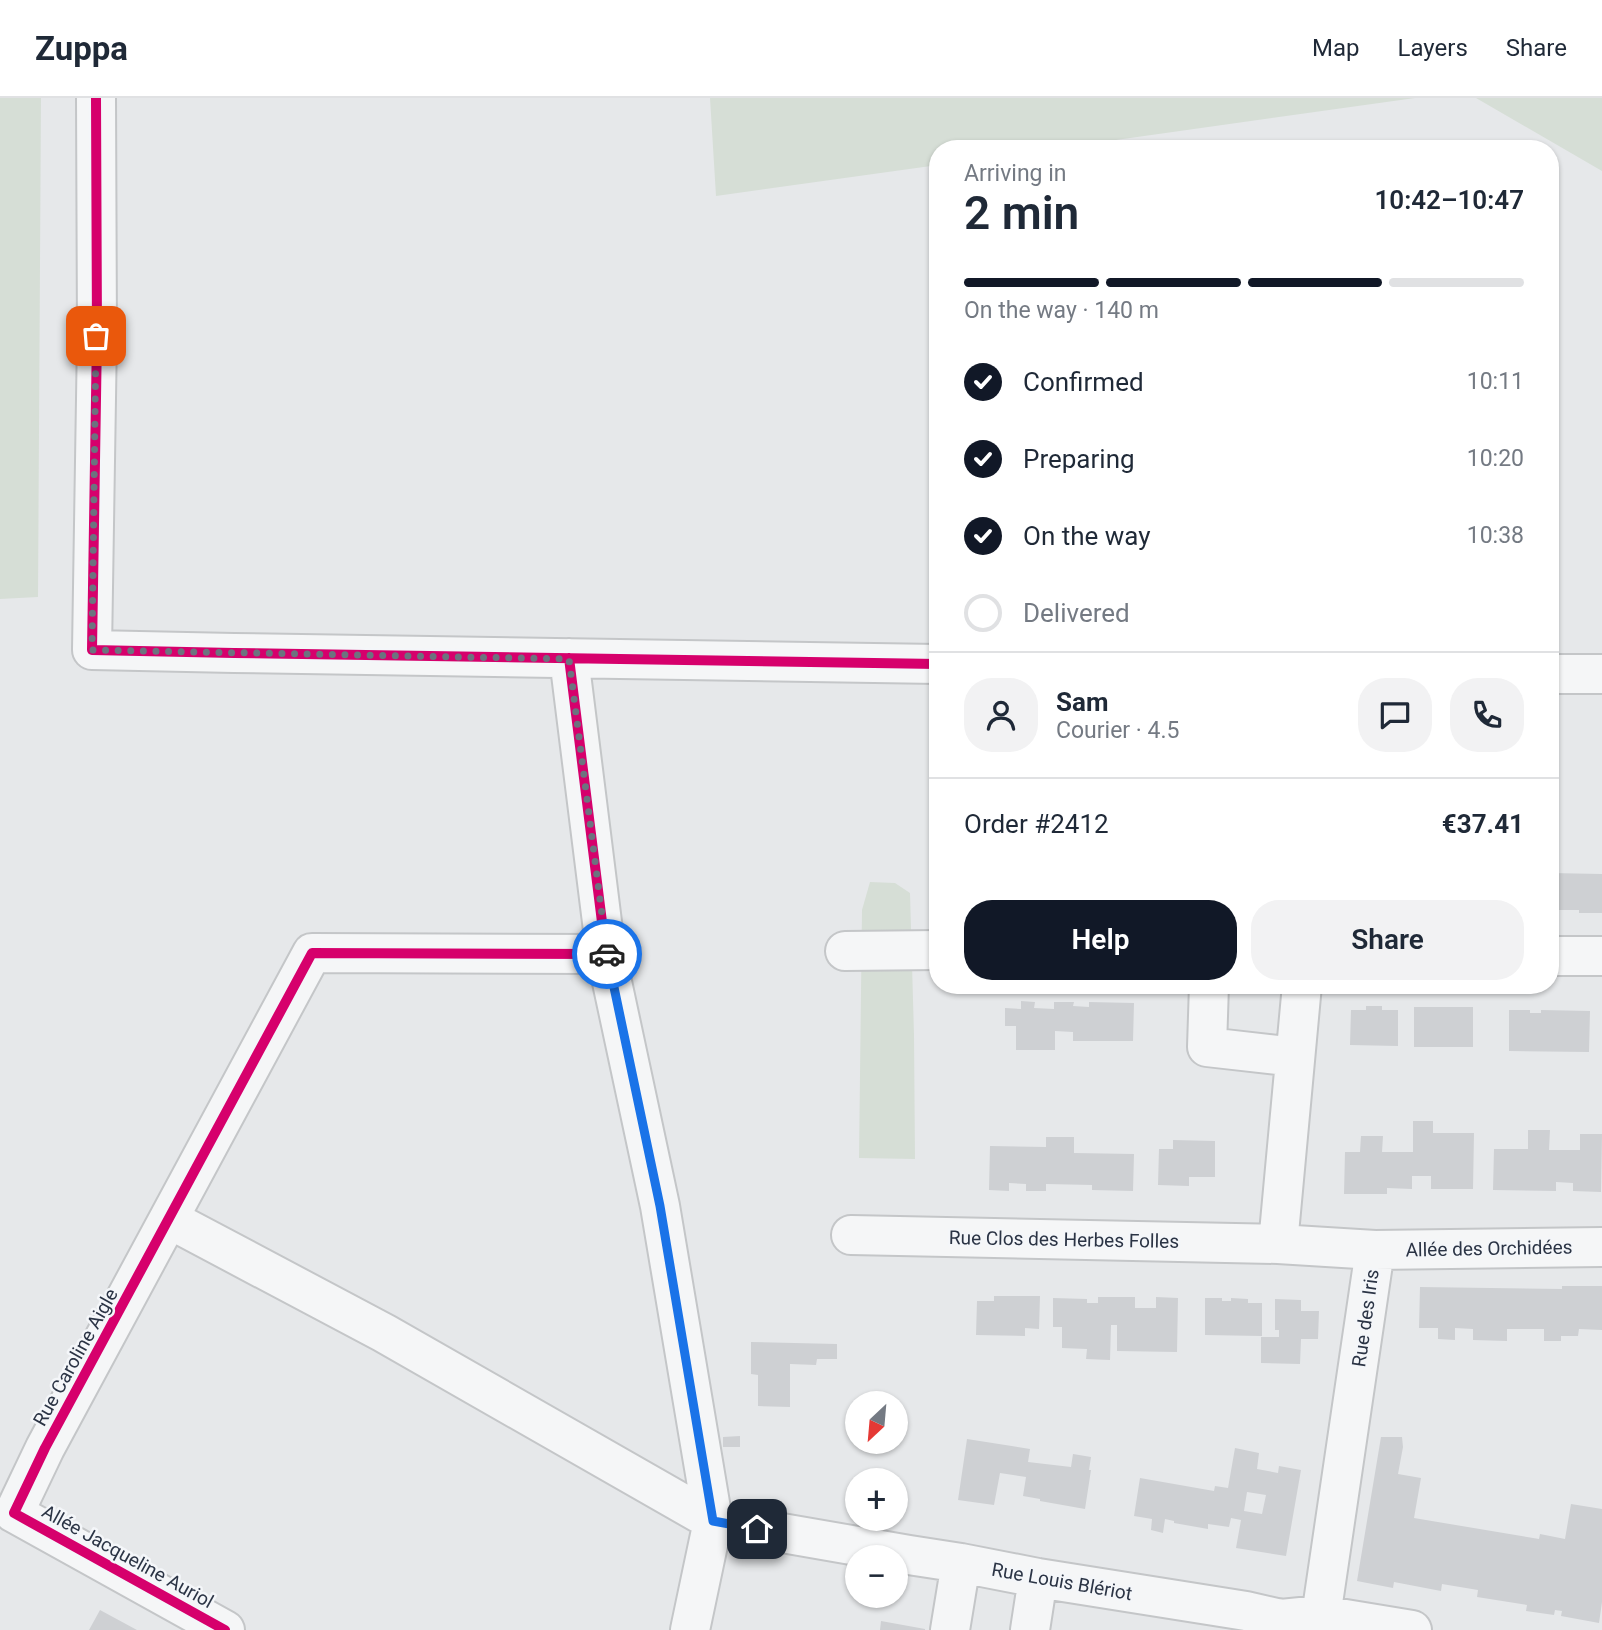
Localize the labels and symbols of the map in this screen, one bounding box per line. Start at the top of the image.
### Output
pin [66,306,126,366]
courier [572,919,642,989]
street label: Rue Clos des Herbes Folles [949,1226,1179,1253]
street label: Allée des Orchidées [1405,1236,1573,1261]
street label: Rue des Iris [1347,1268,1384,1368]
street label: Rue Caroline Aigle [28,1284,123,1430]
north arrow [845,1391,908,1454]
pin [727,1499,787,1559]
street label: Allée Jacqueline Auriol [38,1500,217,1613]
street label: Rue Louis Blériot [990,1558,1134,1605]

